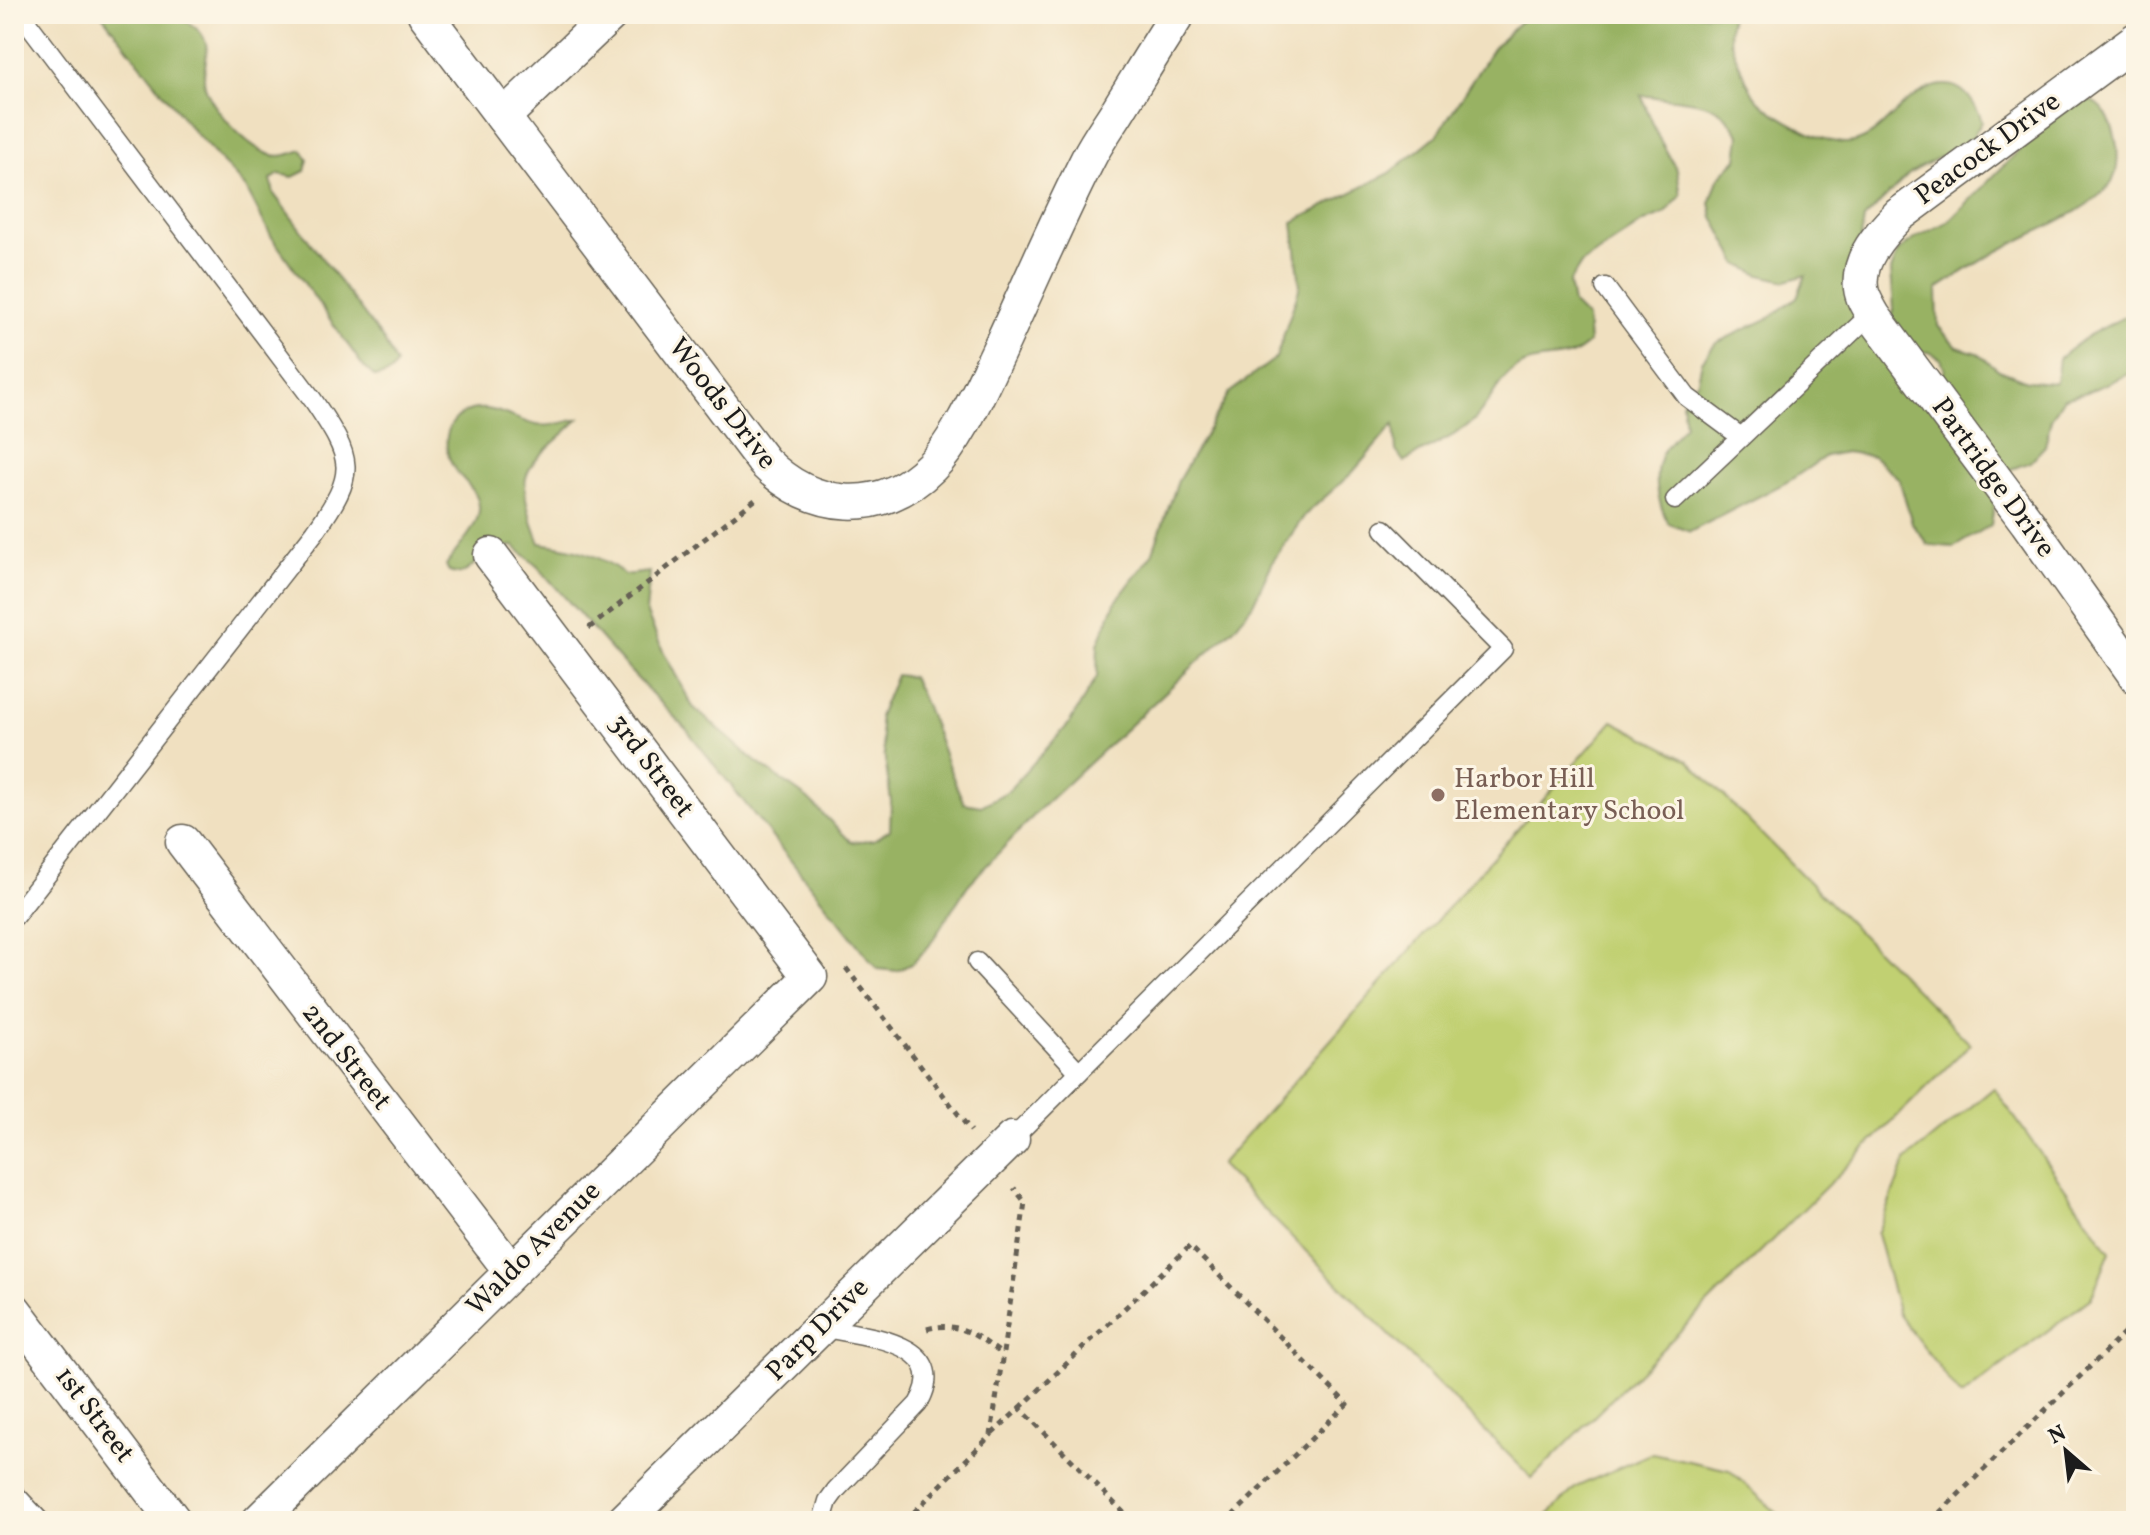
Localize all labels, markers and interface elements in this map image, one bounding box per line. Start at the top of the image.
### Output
street label: Peacock Drive [1907,83,2069,215]
street label: Woods Drive [658,330,786,478]
street label: Partridge Drive [1922,390,2064,566]
street label: 3rd Street [599,706,703,826]
place label: Harbor Hill Elementary School [1454,760,1685,831]
marker: Harbor Hill Elementary School [1429,786,1447,804]
street label: 2nd Street [292,995,400,1119]
street label: Waldo Avenue [458,1173,610,1325]
street label: Parp Drive [758,1270,878,1390]
street label: 1st Street [45,1359,143,1471]
north arrow [2026,1411,2106,1491]
text: N [2043,1418,2072,1453]

